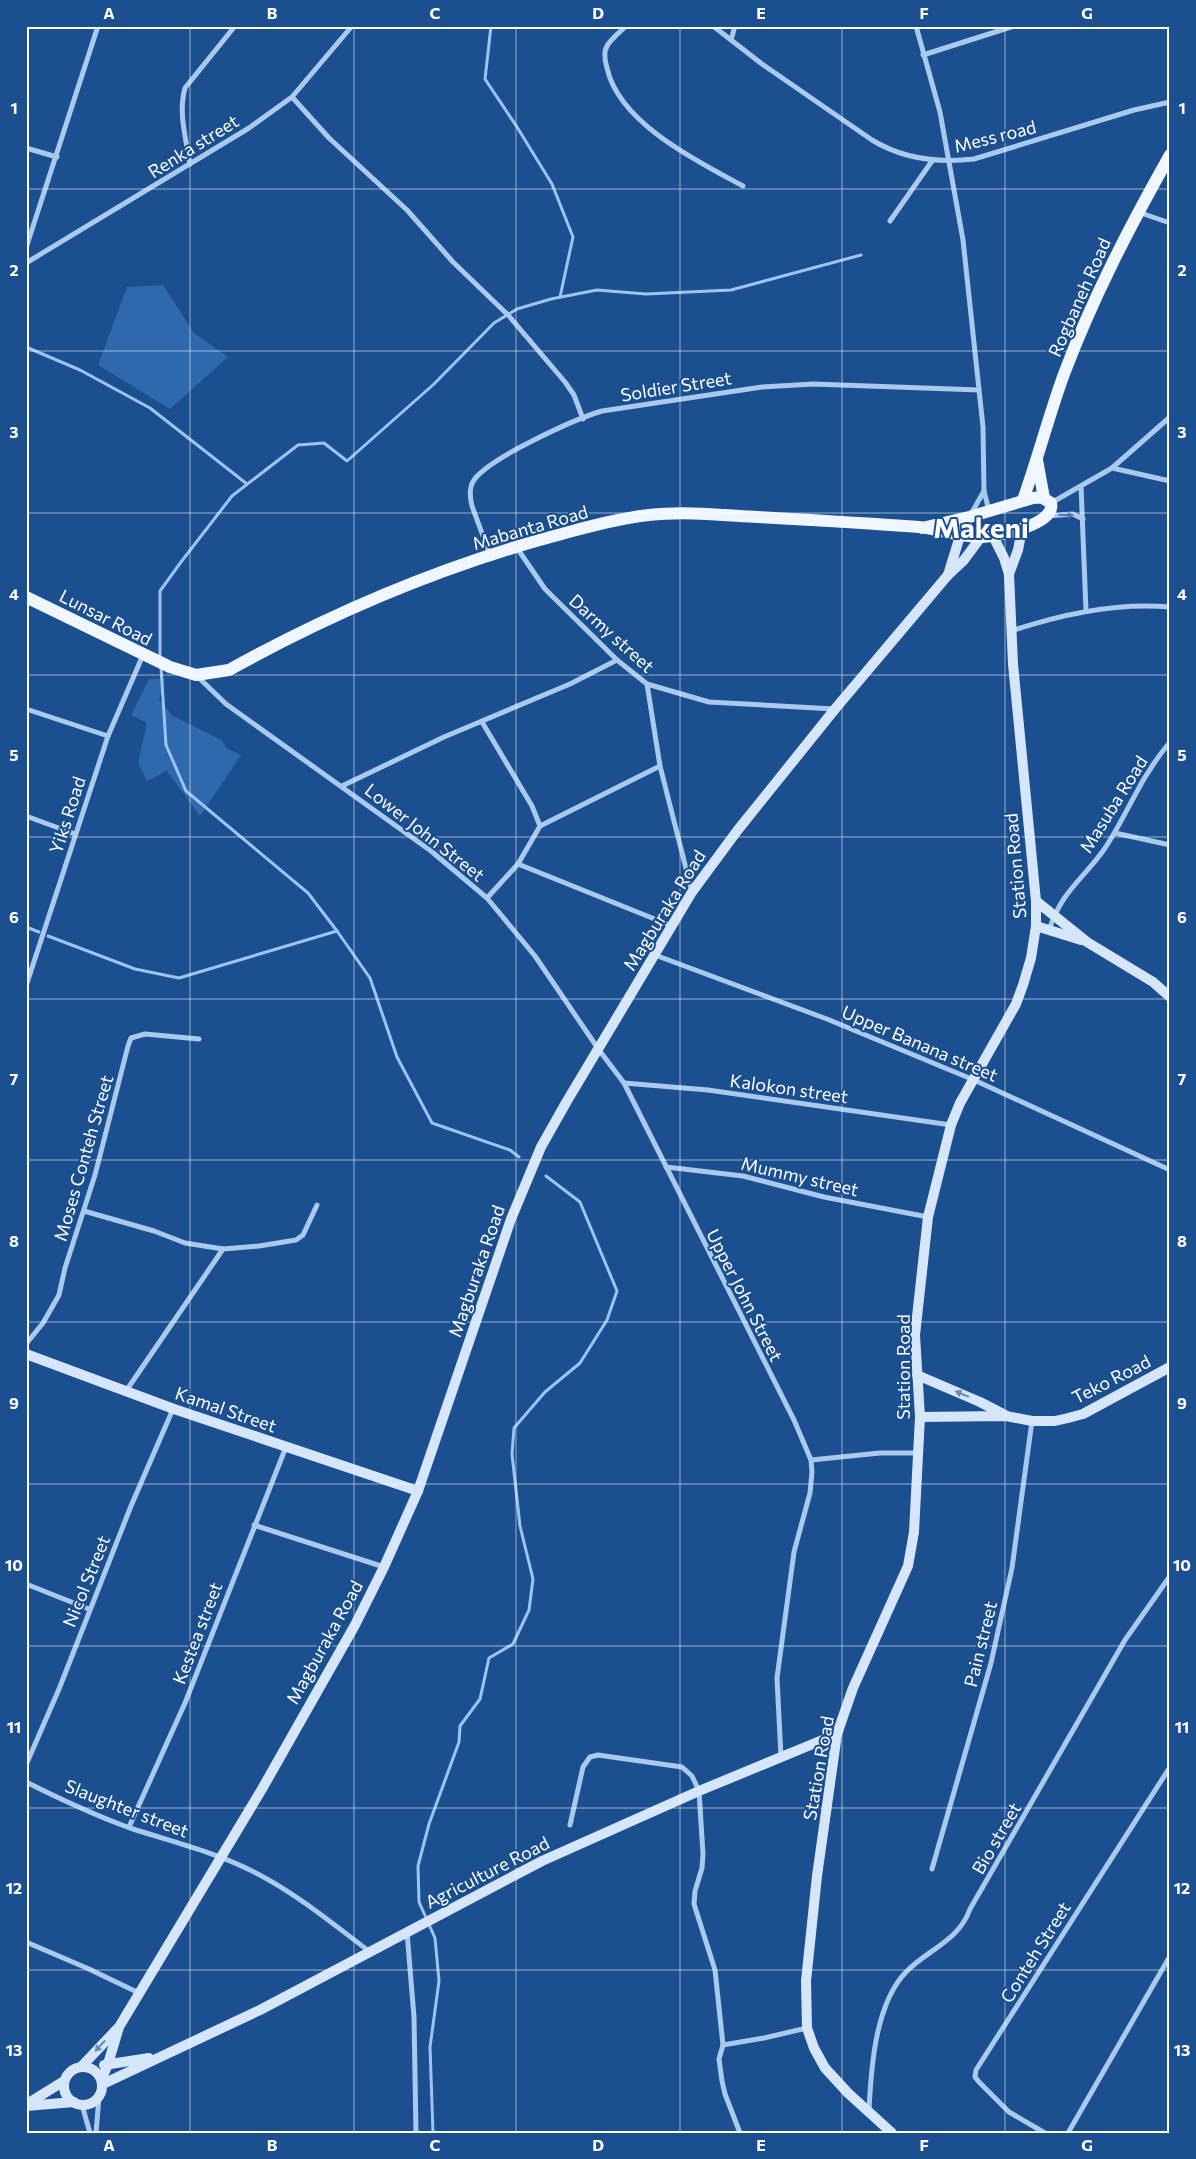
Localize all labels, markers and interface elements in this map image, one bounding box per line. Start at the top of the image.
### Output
text: A [103,3,115,22]
text: B [267,3,278,22]
text: C [430,3,441,22]
text: D [592,3,604,22]
text: E [756,3,766,22]
text: F [919,3,929,22]
text: G [1081,3,1093,22]
text: 1 [10,98,18,117]
text: 1 [1178,98,1186,117]
street label: Renka street [144,110,242,182]
street label: Mess road [952,115,1038,157]
street label: Rogbaneh Road [1043,234,1115,360]
text: 2 [9,260,19,279]
text: 2 [1177,260,1187,279]
street label: Soldier Street [619,366,733,406]
text: 3 [9,422,19,441]
text: 3 [1177,422,1187,441]
street label: Mabanta Road [470,500,590,554]
district label: Makeni [933,510,1029,544]
one-way arrow [1058,511,1074,519]
text: 4 [9,584,19,603]
street label: Lunsar Road [56,584,156,650]
text: 4 [1177,584,1187,603]
street label: Darmy street [565,589,659,677]
text: 5 [9,745,19,764]
text: 5 [1177,745,1187,764]
street label: Masuba Road [1074,751,1152,857]
street label: Yiks Road [44,774,90,856]
street label: Lower John Street [361,778,489,886]
street label: Station Road [999,812,1031,920]
street label: Magburaka Road [618,846,710,974]
text: 6 [9,907,19,926]
text: 6 [1177,907,1187,926]
street label: Upper Banana street [839,1000,1001,1086]
text: 7 [10,1069,19,1088]
street label: Kalokon street [728,1069,850,1107]
text: 7 [1178,1069,1187,1088]
street label: Moses Conteh Street [49,1072,117,1244]
street label: Mummy street [739,1152,861,1200]
street label: Magburaka Road [443,1202,509,1340]
street label: Upper John Street [702,1225,788,1365]
text: 8 [9,1231,19,1250]
text: 8 [1177,1231,1187,1250]
street label: Station Road [892,1314,914,1420]
street label: Teko Road [1068,1350,1154,1408]
street label: Kamal Street [173,1381,279,1437]
one-way arrow [955,1390,970,1398]
text: 9 [9,1393,19,1412]
text: 9 [1177,1393,1187,1412]
street label: Nicol Street [58,1532,114,1630]
text: 10 [5,1555,23,1574]
text: 10 [1173,1555,1191,1574]
street label: Magburaka Road [281,1576,367,1708]
street label: Kestea street [167,1579,227,1687]
street label: Pain street [959,1599,1001,1689]
street label: Station Road [798,1714,838,1822]
text: 11 [7,1717,21,1736]
text: 11 [1175,1717,1189,1736]
street label: Slaughter street [62,1774,192,1842]
street label: Bio street [967,1798,1025,1878]
street label: Agriculture Road [421,1831,553,1913]
text: 12 [6,1878,22,1897]
text: 12 [1174,1878,1190,1897]
street label: Conteh Street [995,1897,1075,2007]
text: 13 [6,2040,22,2059]
one-way arrow [94,2040,106,2052]
text: 13 [1174,2040,1190,2059]
text: A [103,2135,115,2154]
text: B [267,2135,278,2154]
text: C [430,2135,441,2154]
text: D [592,2135,604,2154]
text: E [756,2135,766,2154]
text: F [919,2135,929,2154]
text: G [1081,2135,1093,2154]

